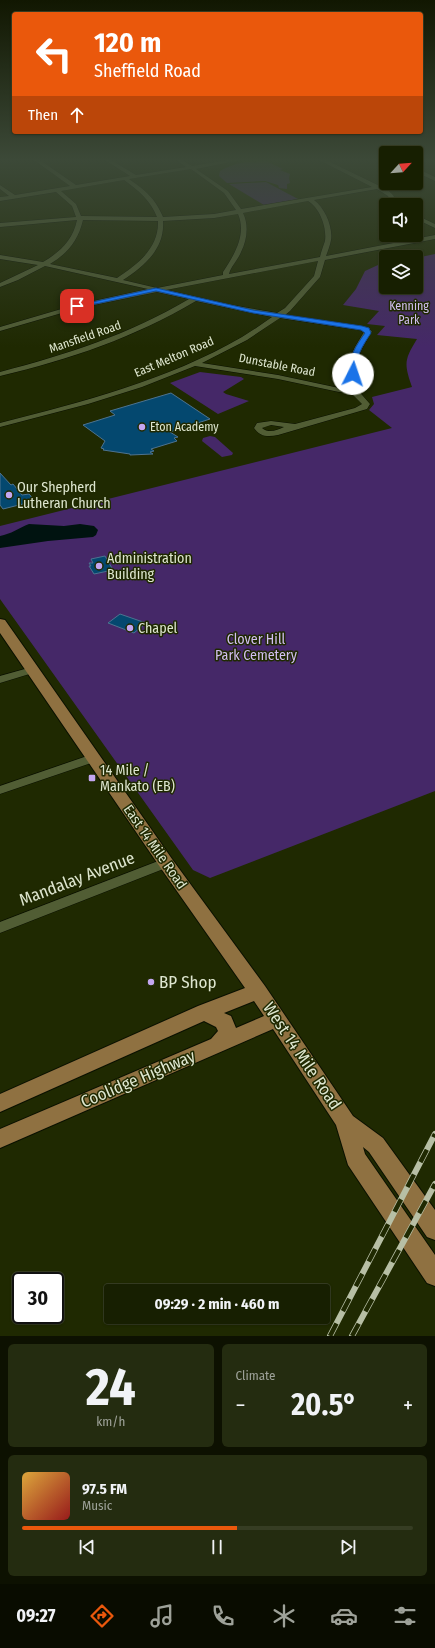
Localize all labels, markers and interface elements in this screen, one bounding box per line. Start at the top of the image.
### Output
text: 120 m [94,26,161,59]
icon: left [28,28,80,80]
text: Sheffield Road [94,60,201,82]
icon: ahead [66,104,88,126]
text: Then [28,106,58,124]
north arrow [379,146,423,190]
map controls [379,146,423,294]
button: sound [379,198,423,242]
button: layers [379,250,423,294]
pin [60,289,94,323]
icon: arrive [66,295,88,317]
park label: Kenning Park [389,299,429,327]
street label: Mansfield Road [47,318,123,356]
street label: East Melton Road [132,334,216,380]
street label: Dunstable Road [238,351,316,379]
position arrow [332,353,374,395]
place label: Eton Academy [150,420,219,434]
marker: Eton Academy [137,422,147,432]
place label: Our Shepherd Lutheran Church [17,479,111,512]
marker: Our Shepherd Lutheran Church [4,490,14,500]
place label: Administration Building [107,550,192,583]
marker: Administration Building [94,561,104,571]
place label: Chapel [138,620,178,637]
marker: Chapel [125,623,135,633]
park label: Clover Hill Park Cemetery [215,631,298,664]
place label: 14 Mile / Mankato (EB) [100,762,175,795]
marker: 14 Mile / Mankato (EB) [87,773,97,783]
street label: East 14 Mile Road [120,802,190,892]
street label: Mandalay Avenue [16,847,138,911]
place label: BP Shop [159,972,217,993]
marker: BP Shop [146,977,156,987]
street label: West 14 Mile Road [258,998,346,1114]
street label: Coolidge Highway [78,1045,199,1113]
speed limit sign: 30 [12,1272,64,1324]
text: 09:29 · 2 min · 460 m [155,1295,279,1313]
text: 24 [86,1356,136,1419]
text: Climate [236,1368,276,1383]
text: 20.5° [291,1387,357,1423]
text: − [236,1392,245,1419]
text: + [403,1392,413,1419]
text: km/h [96,1414,125,1429]
text: 97.5 FM [82,1480,127,1498]
text: Music [82,1498,112,1513]
icon: previous [76,1536,98,1558]
icon: pause [206,1536,228,1558]
icon: next [337,1536,359,1558]
icon: directions [88,1602,116,1630]
icon: music [148,1602,176,1630]
icon: phone [209,1602,237,1630]
icon: climate [270,1602,298,1630]
icon: car [330,1602,358,1630]
icon: filters [391,1602,419,1630]
text: 09:27 [16,1605,55,1627]

